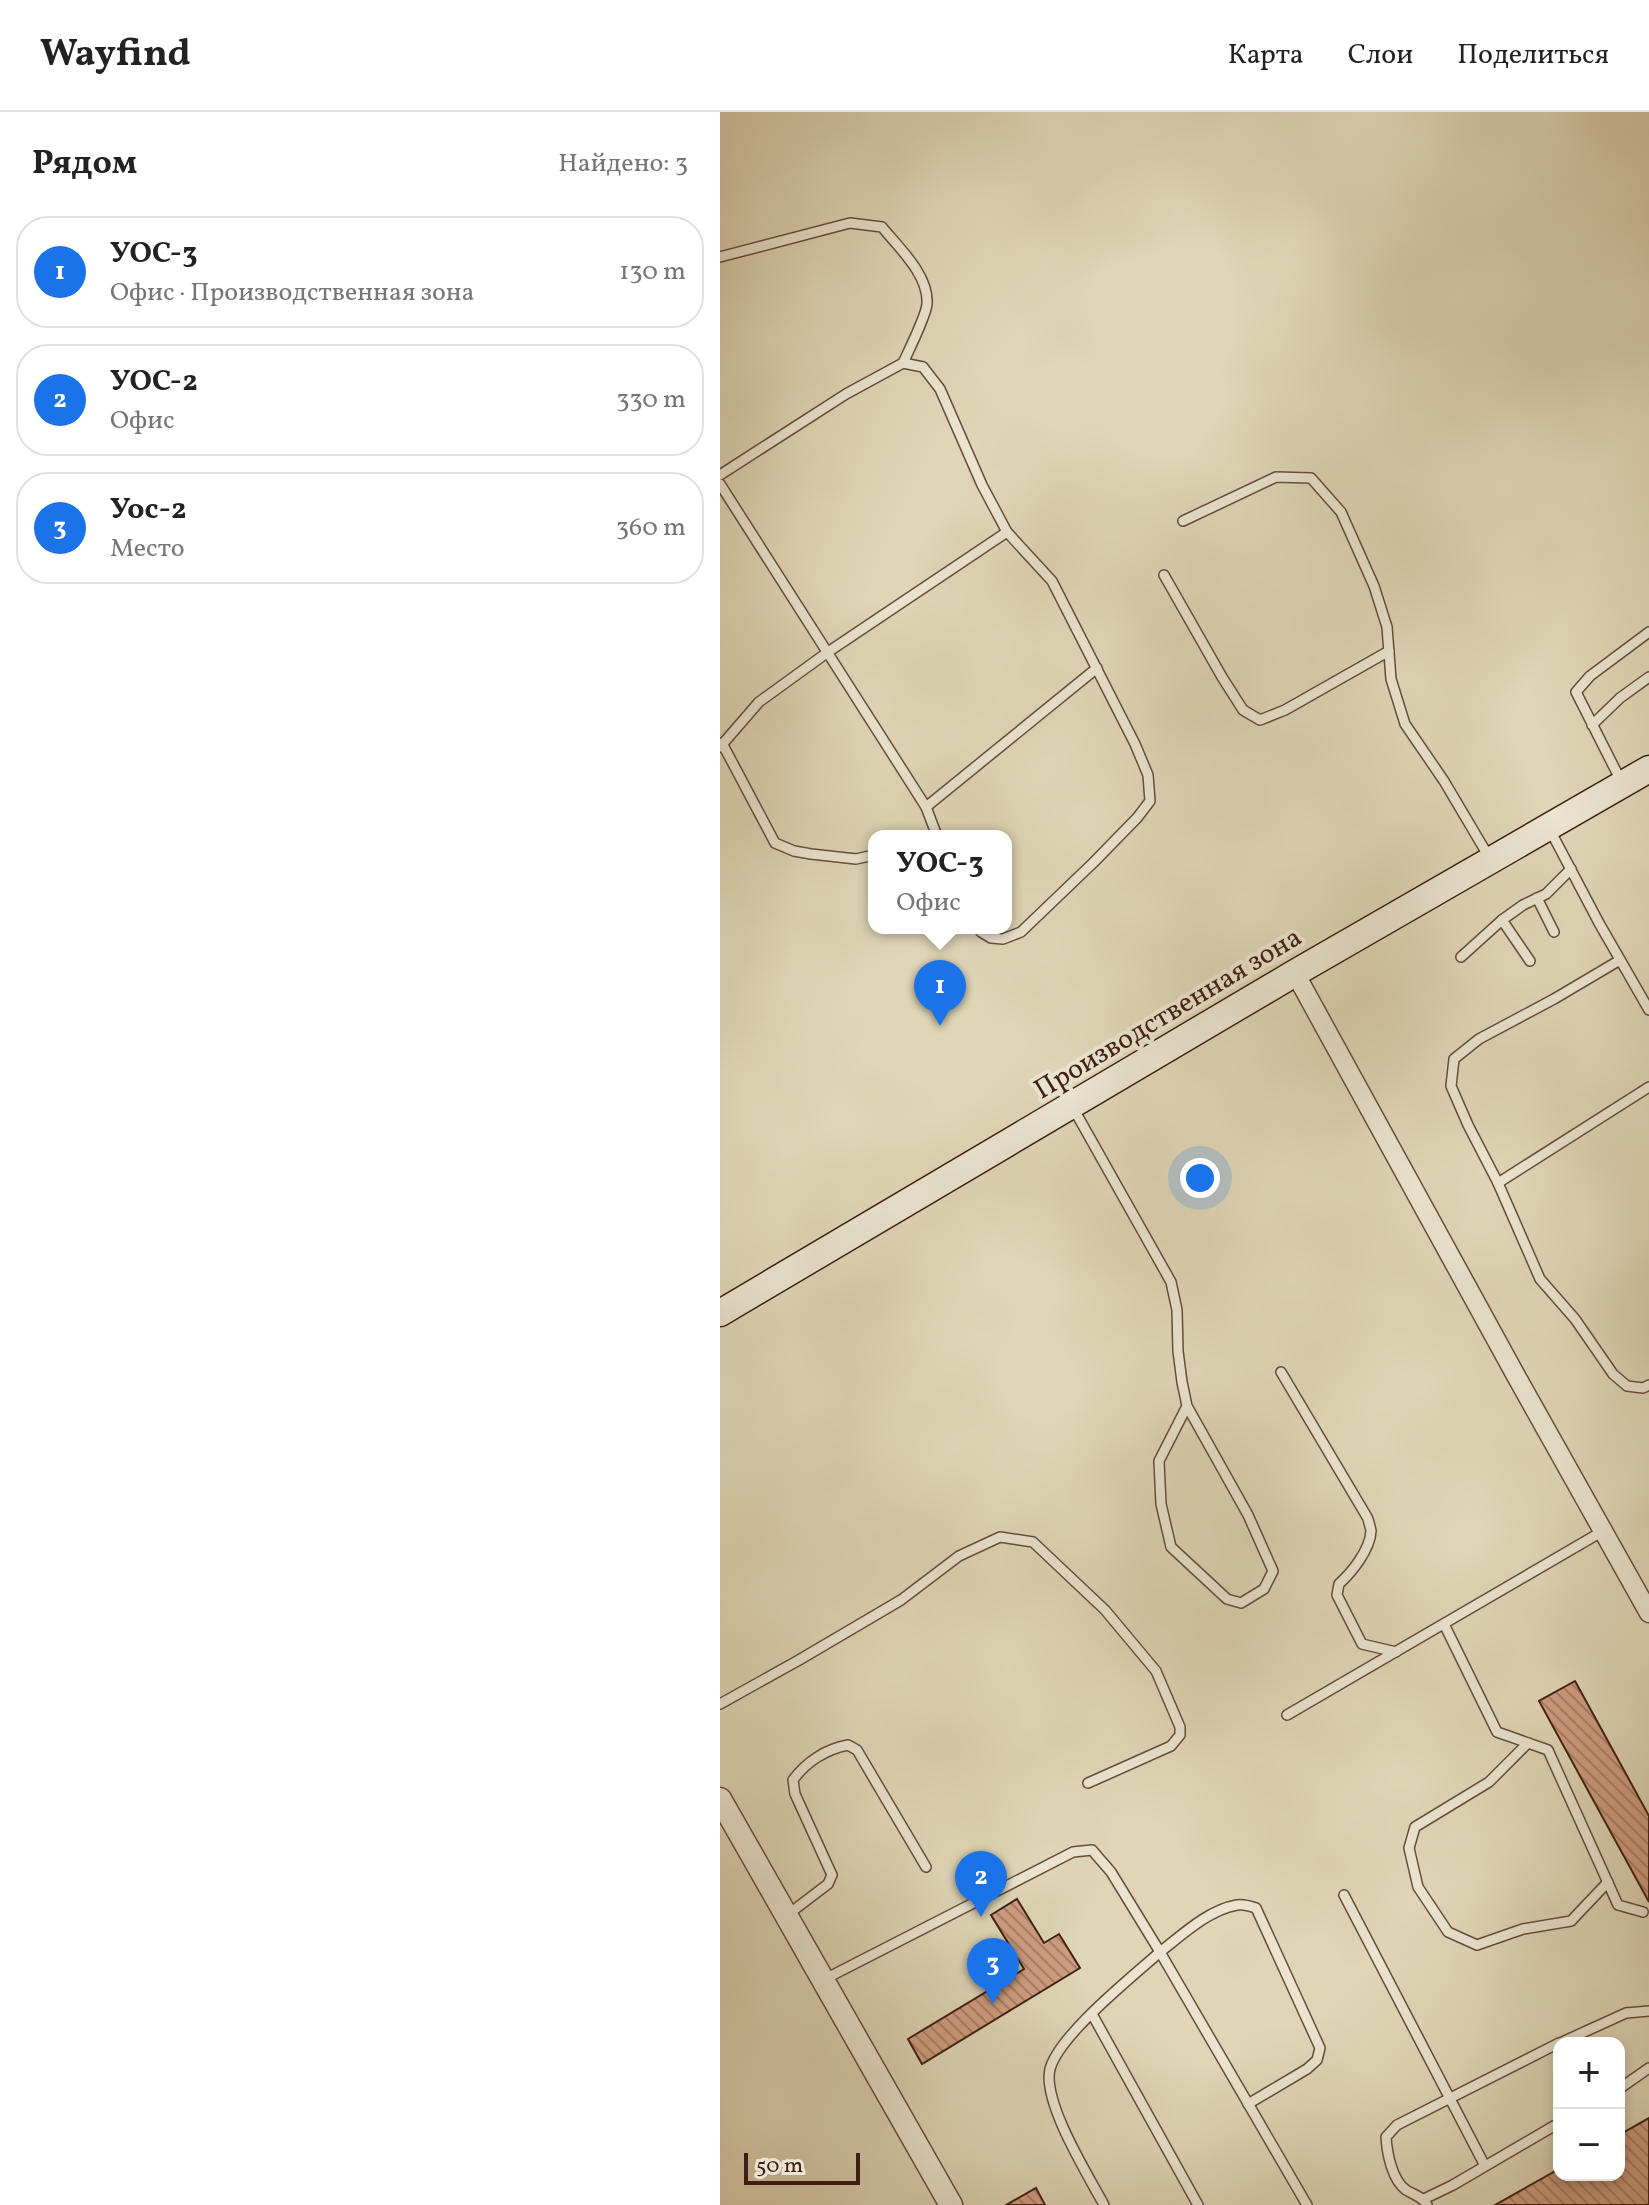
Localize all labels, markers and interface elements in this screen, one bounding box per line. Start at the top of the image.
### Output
text: Wayfind [40,29,191,82]
text: Карта [1228,36,1304,75]
text: Слои [1348,36,1413,75]
text: Поделиться [1457,36,1609,75]
text: Рядом [32,141,137,188]
text: Найдено: 3 [558,146,688,182]
text: УОС-3 [110,233,198,275]
text: 1 [55,254,65,290]
text: 130 m [619,254,686,290]
text: Офис · Производственная зона [110,275,475,311]
text: УОС-2 [110,361,198,403]
text: 2 [53,382,67,418]
text: 330 m [616,382,686,418]
text: Офис [110,403,175,439]
text: Уос-2 [110,489,187,531]
text: 3 [53,510,67,546]
text: 360 m [616,510,686,546]
text: Место [110,531,185,567]
popup [868,830,1012,934]
text: УОС-3 [896,843,984,885]
text: Офис [896,885,961,921]
street label: Производственная зона [1027,919,1310,1110]
pin: 1 [914,960,966,1026]
your location [1180,1158,1220,1198]
pin: 2 [955,1851,1007,1917]
pin: 3 [967,1938,1019,2004]
map controls [1553,2037,1625,2181]
button: + [1553,2037,1625,2109]
button: − [1553,2109,1625,2181]
scale bar [744,2149,860,2185]
text: 50 m [756,2151,803,2182]

